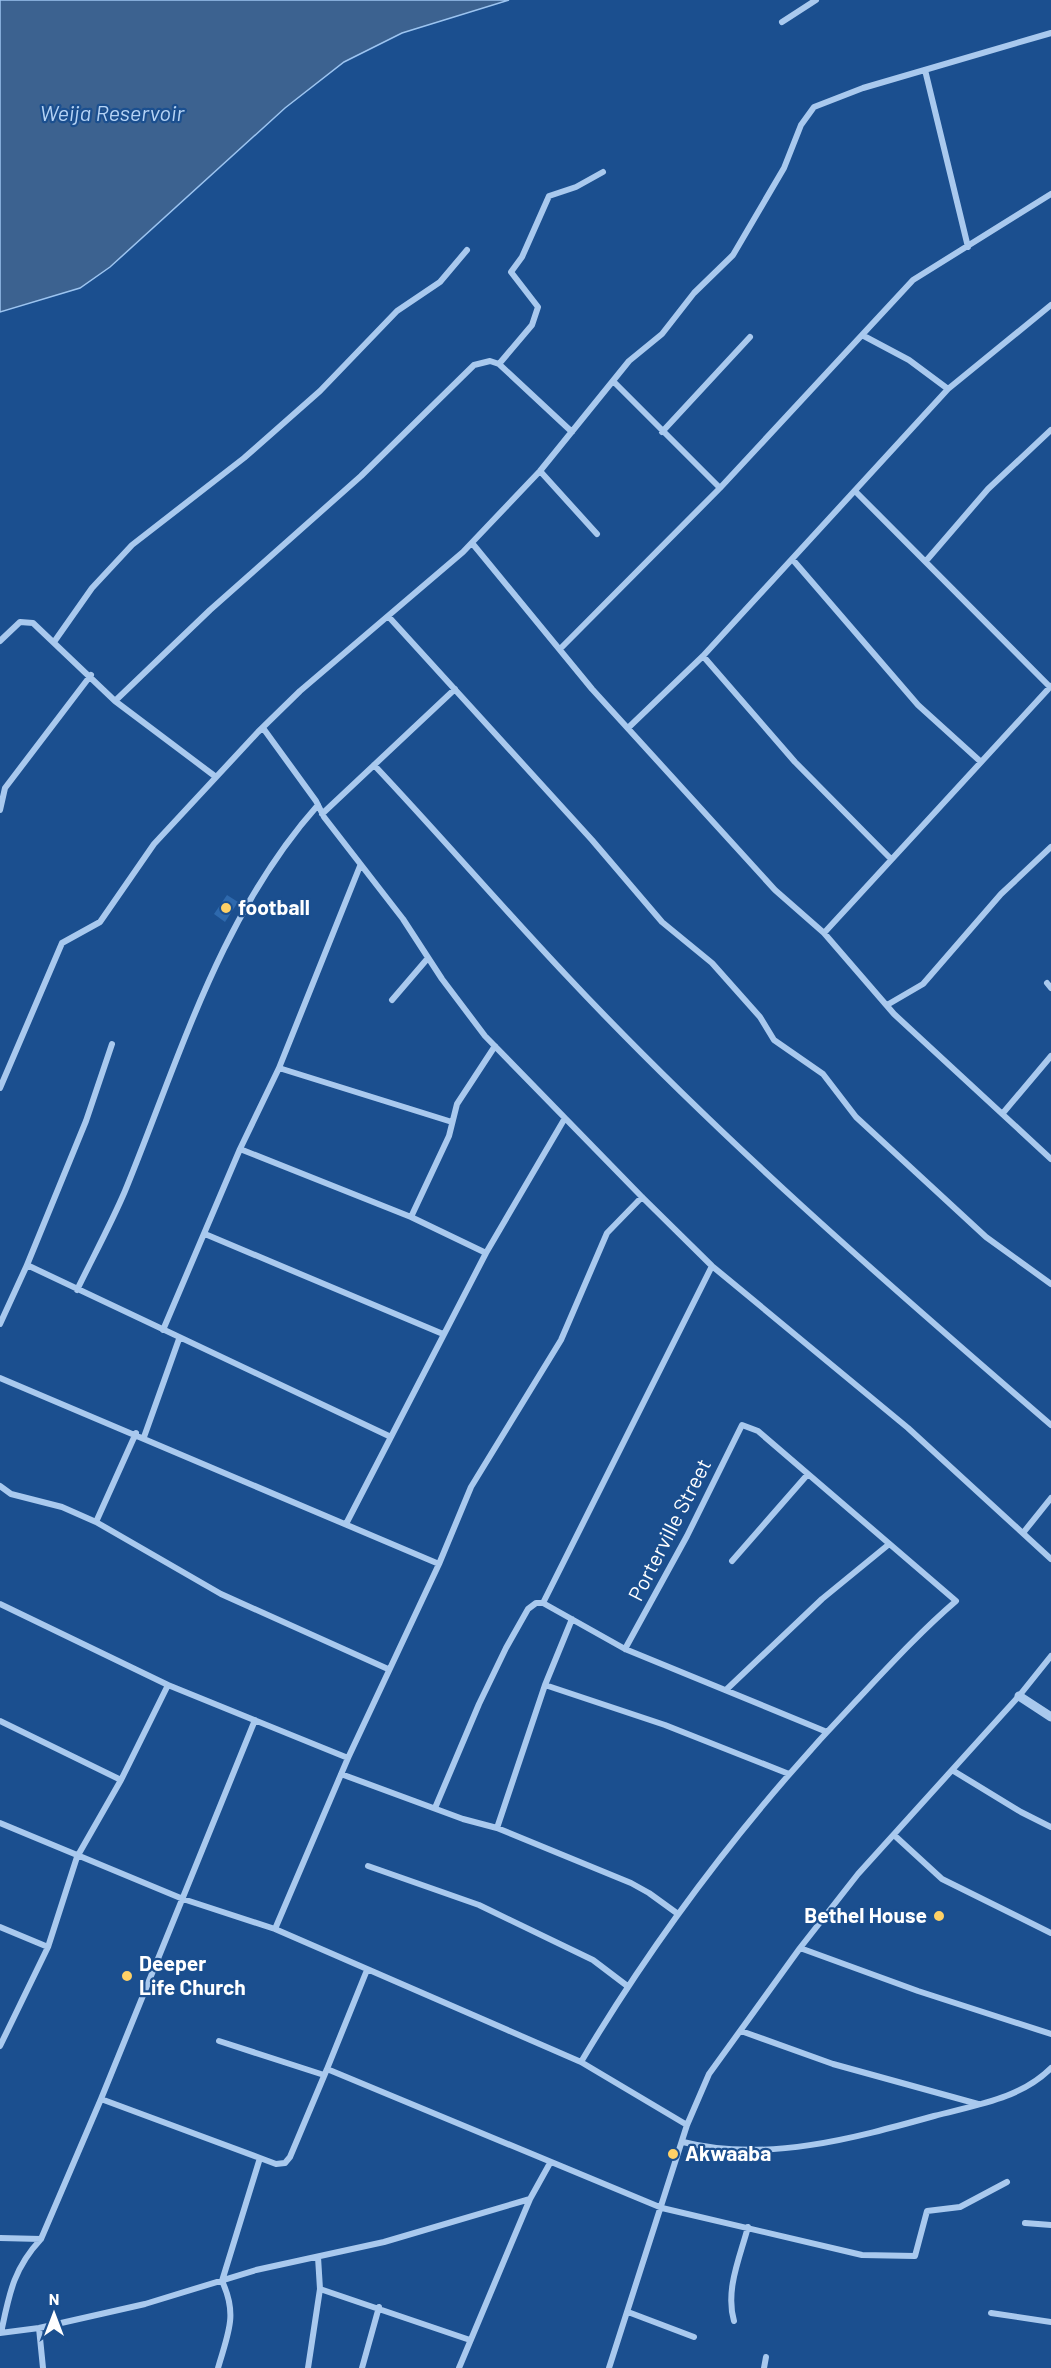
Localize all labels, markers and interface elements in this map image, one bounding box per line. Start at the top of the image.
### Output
water label: Weija Reservoir [40,99,185,125]
place label: football [238,894,310,919]
marker: football [219,901,233,915]
street label: Porterville Street [622,1454,715,1604]
place label: Bethel House [804,1902,927,1927]
marker: Bethel House [932,1909,946,1923]
place label: Deeper Life Church [139,1950,246,1999]
marker: Deeper Life Church [120,1969,134,1983]
place label: Akwaaba [685,2140,771,2165]
marker: Akwaaba [666,2147,680,2161]
north arrow [24,2284,84,2344]
text: N [49,2289,59,2308]

